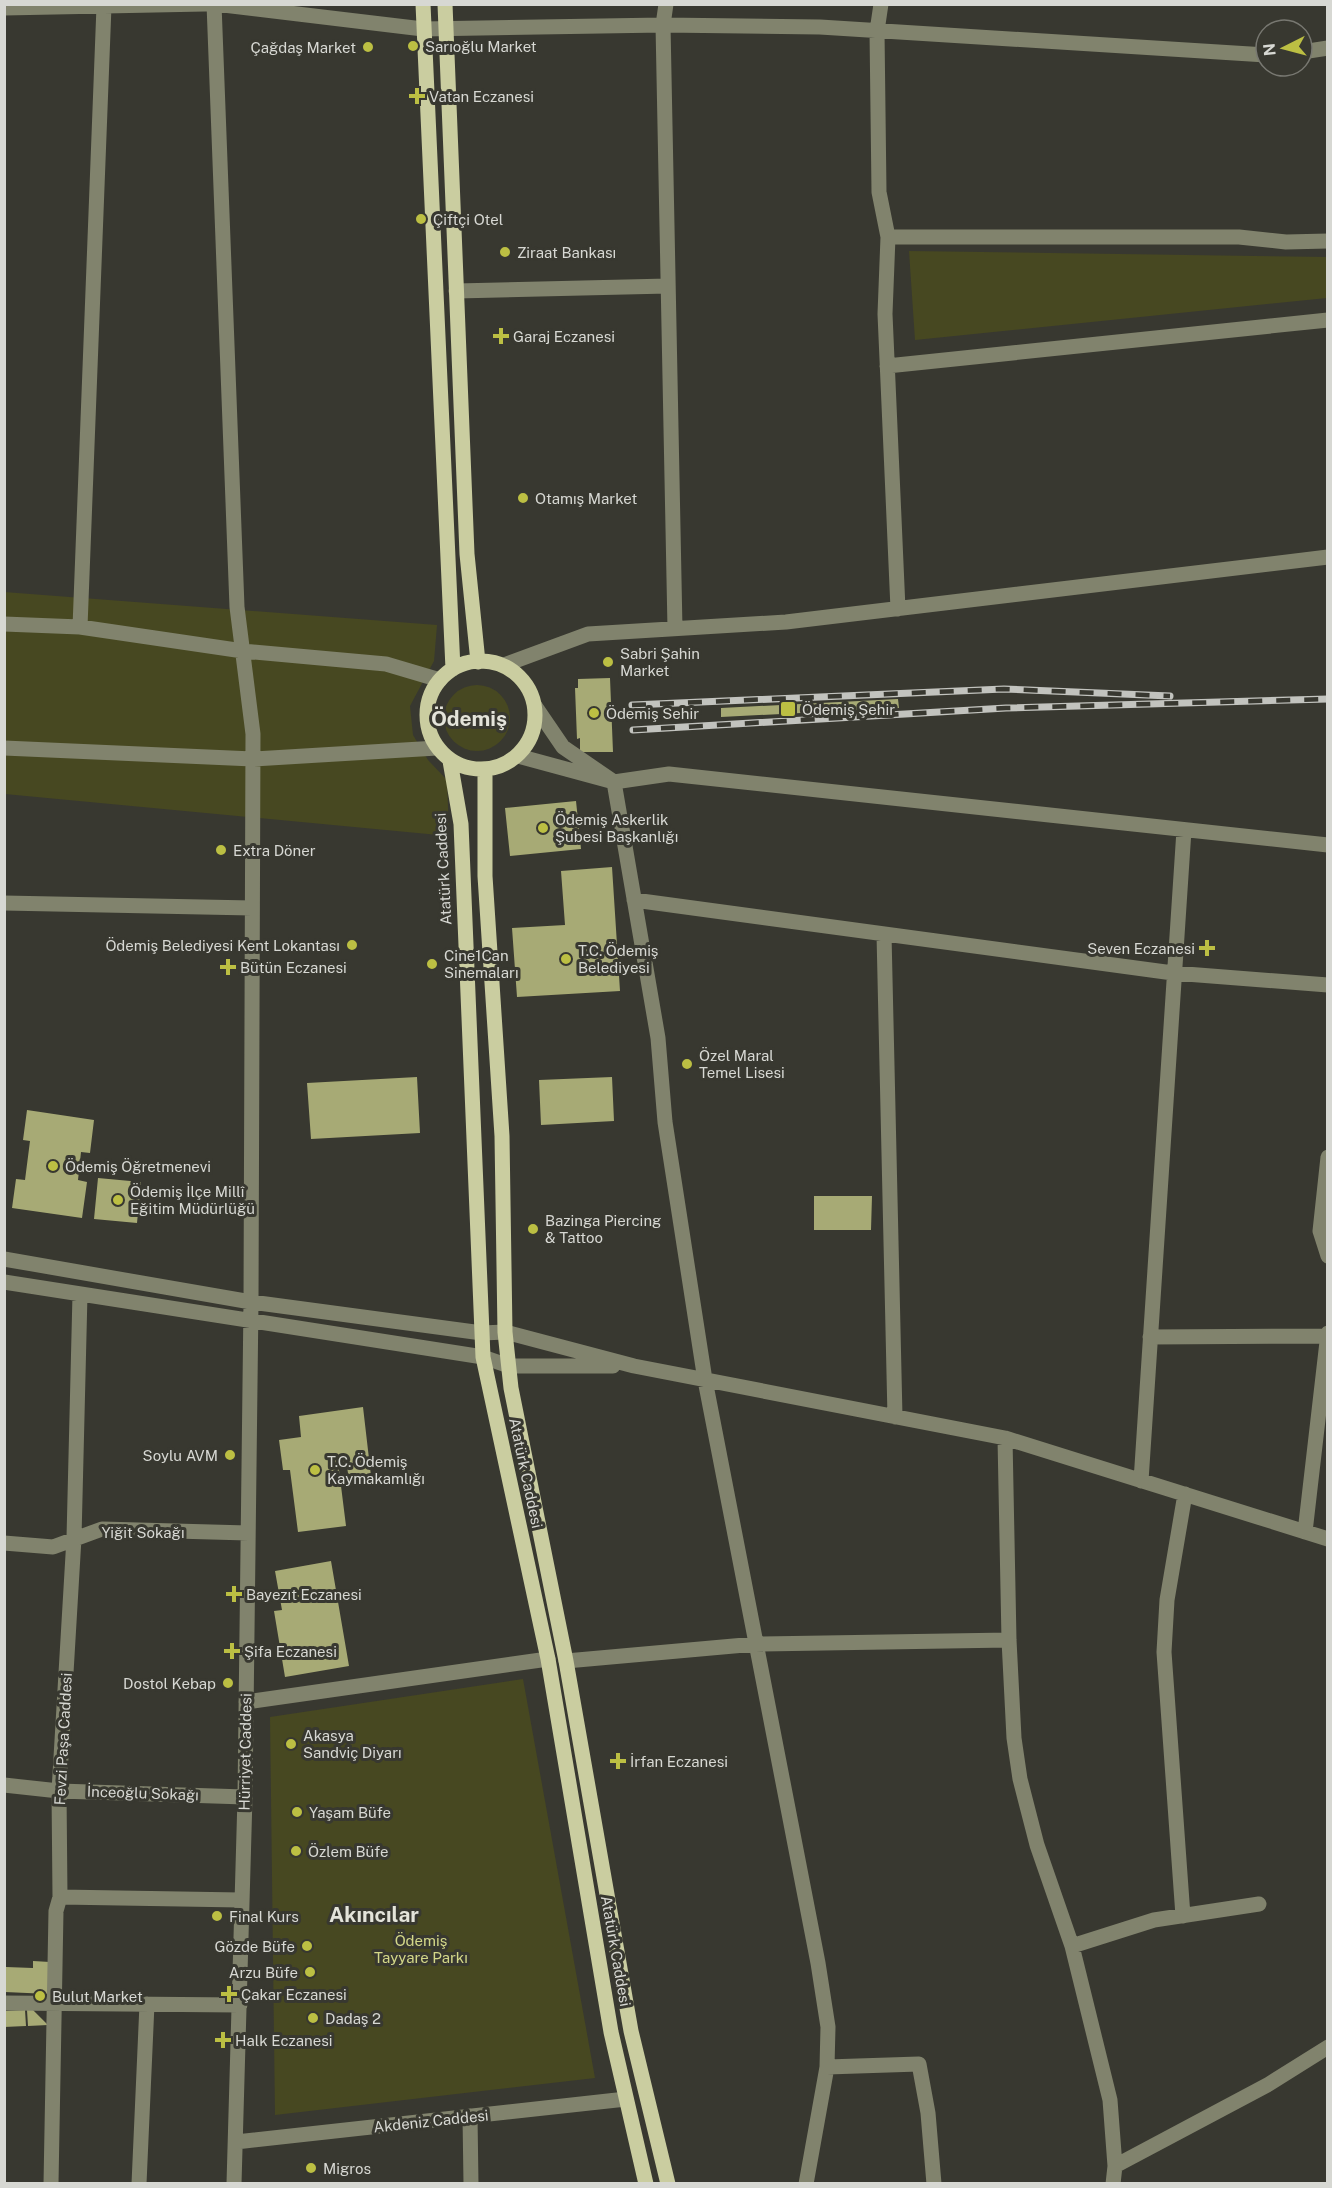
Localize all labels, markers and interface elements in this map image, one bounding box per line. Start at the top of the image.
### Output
north arrow [1254,18,1314,78]
place label: Sarıoğlu Market [425,38,537,55]
place label: Çağdaş Market [251,39,356,56]
marker: Sarıoğlu Market [406,39,420,53]
marker: Çağdaş Market [361,40,375,54]
text: N [1259,42,1280,57]
place label: Vatan Eczanesi [429,88,534,105]
marker: Vatan Eczanesi [410,89,424,103]
place label: Çiftçi Otel [433,211,503,228]
marker: Çiftçi Otel [414,212,428,226]
place label: Ziraat Bankası [517,244,616,261]
marker: Ziraat Bankası [498,245,512,259]
place label: Garaj Eczanesi [513,328,615,345]
marker: Garaj Eczanesi [494,329,508,343]
place label: Otamış Market [535,490,637,507]
marker: Otamış Market [516,491,530,505]
place label: Sabri Şahin Market [620,645,700,679]
marker: Sabri Şahin Market [601,655,615,669]
marker: Ödemiş Şehir [779,700,797,718]
place label: Ödemiş Şehir [802,700,895,718]
place label: Ödemiş Sehir [606,704,699,722]
district label: Ödemiş [431,706,507,731]
marker: Ödemiş Sehir [587,706,601,720]
place label: Ödemiş Askerlik Şubesi Başkanlığı [555,810,678,845]
street label: Atatürk Caddesi [432,813,454,925]
marker: Ödemiş Askerlik Şubesi Başkanlığı [536,821,550,835]
place label: Extra Döner [233,842,316,859]
marker: Extra Döner [214,843,228,857]
place label: Ödemiş Belediyesi Kent Lokantası [105,936,340,954]
marker: Ödemiş Belediyesi Kent Lokantası [345,938,359,952]
place label: Seven Eczanesi [1087,940,1195,957]
place label: T.C. Ödemiş Belediyesi [578,941,658,976]
marker: Seven Eczanesi [1200,941,1214,955]
place label: Cine1Can Sinemaları [444,947,519,981]
marker: T.C. Ödemiş Belediyesi [559,952,573,966]
marker: Cine1Can Sinemaları [425,957,439,971]
place label: Bütün Eczanesi [240,959,347,976]
marker: Bütün Eczanesi [221,960,235,974]
place label: Özel Maral Temel Lisesi [699,1046,785,1081]
marker: Özel Maral Temel Lisesi [680,1057,694,1071]
place label: Ödemiş Öğretmenevi [65,1157,211,1175]
marker: Ödemiş Öğretmenevi [46,1159,60,1173]
place label: Ödemiş İlçe Millî Eğitim Müdürlüğü [130,1182,255,1217]
marker: Ödemiş İlçe Millî Eğitim Müdürlüğü [111,1193,125,1207]
place label: Bazinga Piercing & Tattoo [545,1212,661,1246]
marker: Bazinga Piercing & Tattoo [526,1222,540,1236]
street label: Atatürk Caddesi [506,1416,546,1530]
place label: Soylu AVM [143,1447,218,1464]
marker: Soylu AVM [223,1448,237,1462]
place label: T.C. Ödemiş Kaymakamlığı [327,1452,425,1487]
marker: T.C. Ödemiş Kaymakamlığı [308,1463,322,1477]
street label: Yiğit Sokağı [101,1524,185,1541]
place label: Bayezıt Eczanesi [246,1586,362,1603]
marker: Bayezıt Eczanesi [227,1587,241,1601]
place label: Şifa Eczanesi [244,1643,337,1660]
marker: Şifa Eczanesi [225,1644,239,1658]
street label: Fevzi Paşa Caddesi [51,1672,75,1806]
place label: Dostol Kebap [123,1675,216,1692]
marker: Dostol Kebap [221,1676,235,1690]
street label: Hürriyet Caddesi [235,1693,255,1811]
place label: Akasya Sandviç Diyarı [303,1727,402,1761]
marker: Akasya Sandviç Diyarı [284,1737,298,1751]
place label: İrfan Eczanesi [630,1752,728,1770]
marker: İrfan Eczanesi [611,1754,625,1768]
street label: İnceoğlu Sokağı [87,1782,199,1803]
place label: Yaşam Büfe [309,1804,391,1821]
marker: Yaşam Büfe [290,1805,304,1819]
place label: Özlem Büfe [308,1842,389,1860]
marker: Özlem Büfe [289,1844,303,1858]
street label: Atatürk Caddesi [598,1894,634,2008]
district label: Akıncılar [329,1902,419,1927]
place label: Final Kurs [229,1908,299,1925]
marker: Final Kurs [210,1909,224,1923]
park label: Ödemiş Tayyare Parkı [374,1931,468,1966]
place label: Gözde Büfe [214,1938,295,1955]
marker: Gözde Büfe [300,1939,314,1953]
place label: Arzu Büfe [229,1964,298,1981]
marker: Arzu Büfe [303,1965,317,1979]
place label: Çakar Eczanesi [241,1986,347,2003]
marker: Çakar Eczanesi [222,1987,236,2001]
place label: Bulut Market [52,1988,143,2005]
marker: Bulut Market [33,1989,47,2003]
place label: Dadaş 2 [325,2010,381,2027]
marker: Dadaş 2 [306,2011,320,2025]
place label: Halk Eczanesi [235,2032,332,2049]
marker: Halk Eczanesi [216,2033,230,2047]
street label: Akdeniz Caddesi [373,2107,489,2135]
place label: Migros [323,2160,371,2177]
marker: Migros [304,2161,318,2175]

